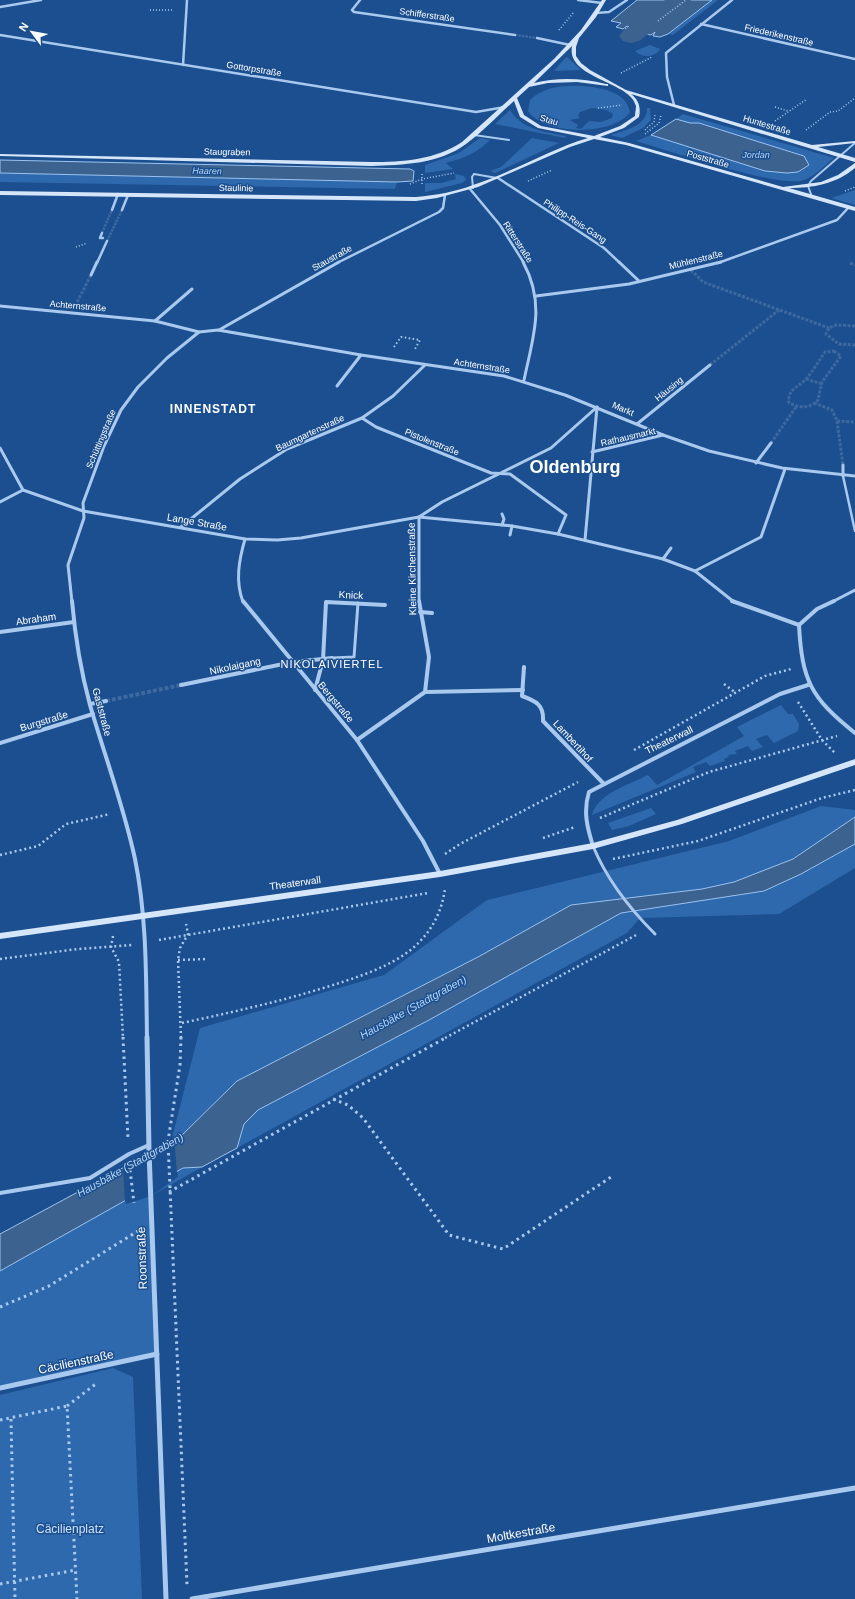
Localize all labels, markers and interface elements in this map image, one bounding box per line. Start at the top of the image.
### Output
street label: Schifferstraße [399,6,455,24]
north arrow [12,12,52,52]
text: N [16,20,31,33]
street label: Friederikenstraße [744,22,814,48]
street label: Gottorpstraße [226,60,282,78]
street label: Stau [539,113,559,127]
street label: Huntestraße [742,113,792,137]
street label: Staugraben [204,147,250,157]
street label: Poststraße [686,148,730,170]
water label: Jordan [741,150,770,160]
water label: Haaren [192,166,222,176]
street label: Staulinie [219,183,253,193]
street label: Philipp-Reis-Gang [542,197,608,245]
street label: Ritterstraße [501,220,535,264]
street label: Staustraße [310,243,354,273]
street label: Mühlenstraße [668,248,724,272]
street label: Achternstraße [49,299,107,313]
street label: Achternstraße [453,357,511,375]
street label: Häusing [653,375,685,403]
street label: Markt [611,400,636,418]
district label: INNENSTADT [170,402,256,416]
street label: Schüttingstraße [84,408,118,470]
street label: Baumgartenstraße [274,413,346,453]
street label: Rathausmarkt [600,426,657,448]
street label: Pistolenstraße [403,427,461,457]
district label: Oldenburg [530,457,621,477]
street label: Lange Straße [166,511,228,533]
street label: Kleine Kirchenstraße [406,522,418,616]
street label: Knick [339,589,364,601]
street label: Abraham [15,611,57,627]
street label: Nikolaigang [208,655,262,677]
district label: NIKOLAIVIERTEL [280,658,384,670]
street label: Bergstraße [316,680,356,725]
street label: Gaststraße [90,687,114,738]
street label: Burgstraße [19,708,70,733]
street label: Lambertihof [551,718,595,764]
street label: Theaterwall [643,724,695,756]
street label: Theaterwall [269,874,321,892]
water label: Hausbäke (Stadtgraben) [358,973,469,1041]
water label: Hausbäke (Stadtgraben) [75,1131,186,1199]
street label: Roonstraße [134,1226,150,1290]
street label: Cäcilienstraße [37,1347,115,1377]
street label: Moltkestraße [486,1520,557,1546]
park label: Cäcilienplatz [36,1522,104,1536]

